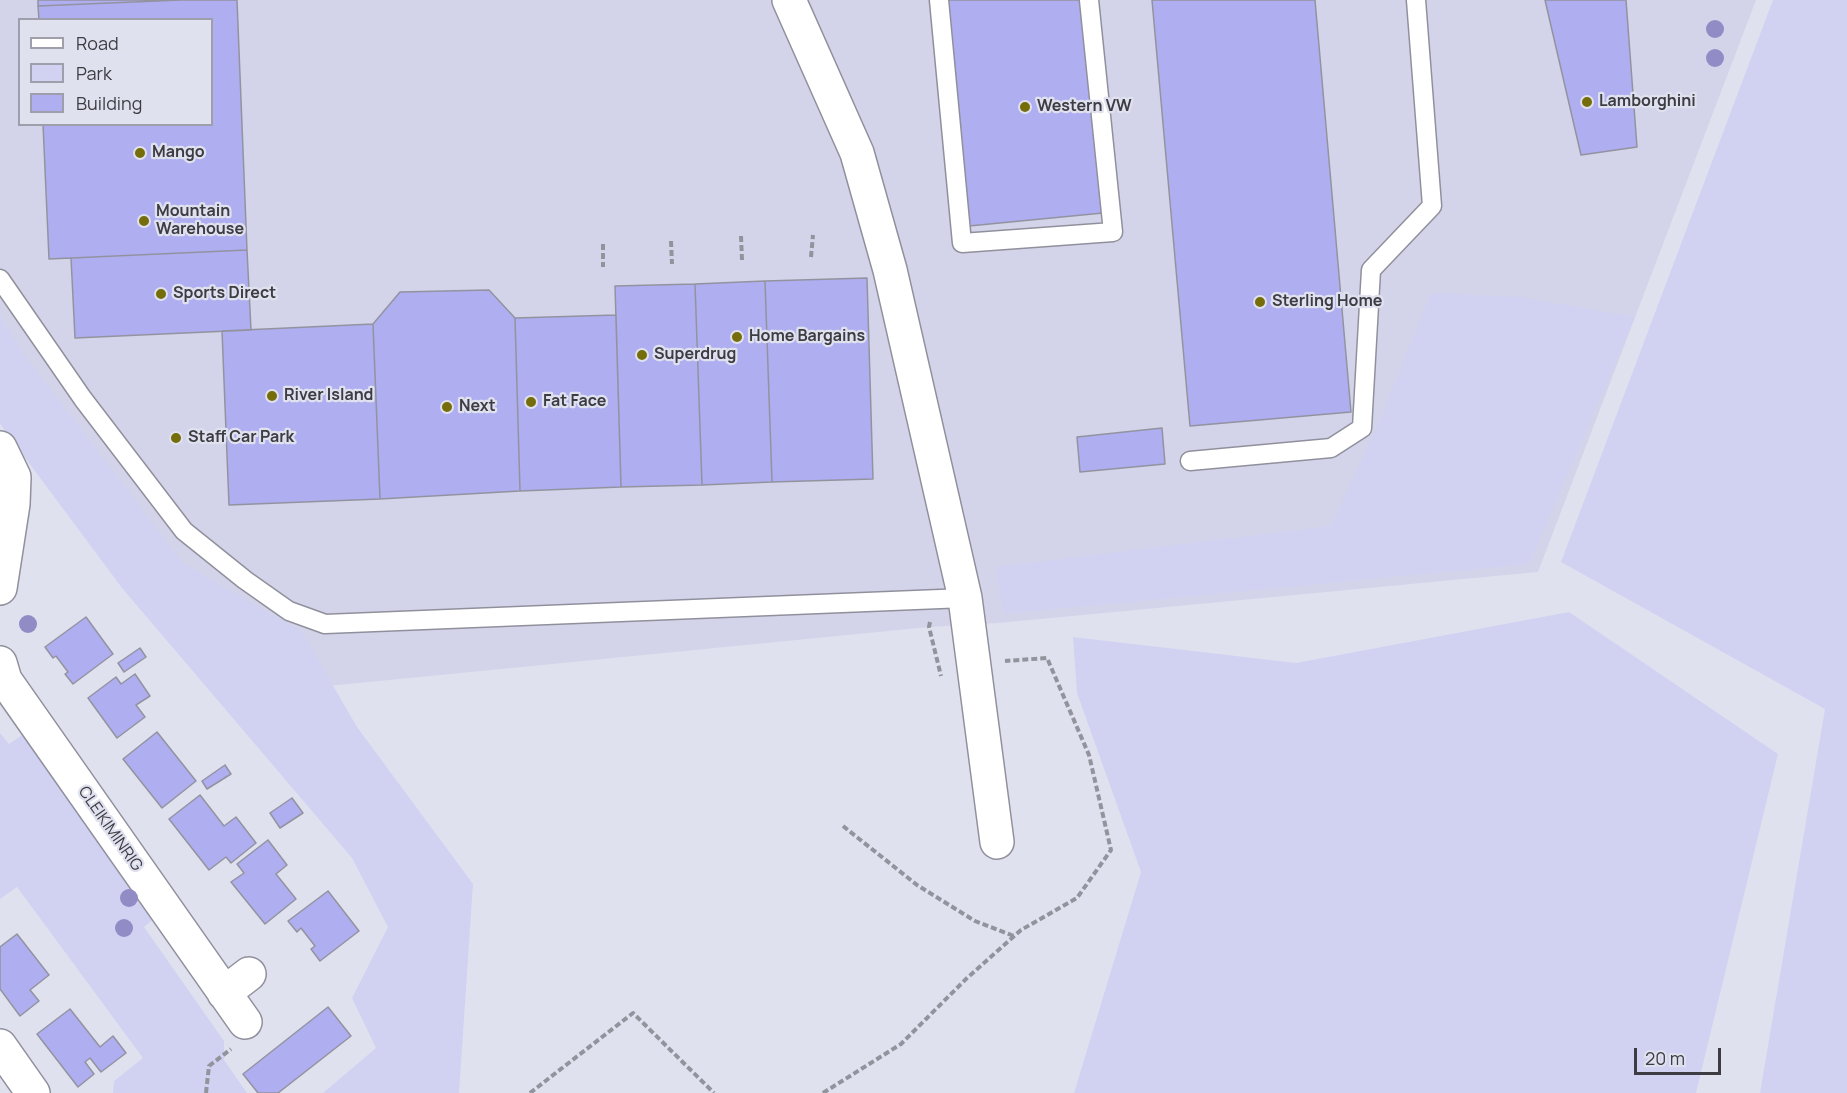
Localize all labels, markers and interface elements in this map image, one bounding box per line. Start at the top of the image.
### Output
legend [18,18,213,126]
text: Road [76,31,119,55]
text: Park [76,61,112,85]
text: Building [76,91,142,115]
place label: Lamborghini [1599,92,1696,112]
marker: Lamborghini [1580,95,1594,109]
place label: Western VW [1037,97,1132,117]
marker: Western VW [1018,100,1032,114]
place label: Mango [152,143,205,163]
marker: Mango [133,146,147,160]
place label: Mountain Warehouse [156,202,244,240]
marker: Mountain Warehouse [137,214,151,228]
place label: Sports Direct [173,284,276,304]
marker: Sports Direct [154,287,168,301]
place label: Sterling Home [1272,292,1382,312]
marker: Sterling Home [1253,295,1267,309]
place label: Home Bargains [749,327,865,347]
marker: Home Bargains [730,330,744,344]
place label: Superdrug [654,345,736,365]
marker: Superdrug [635,348,649,362]
place label: River Island [284,386,373,406]
marker: River Island [265,389,279,403]
place label: Fat Face [543,392,606,412]
marker: Fat Face [524,395,538,409]
place label: Next [459,397,496,417]
marker: Next [440,400,454,414]
place label: Staff Car Park [188,428,294,448]
marker: Staff Car Park [169,431,183,445]
street label: CLEIKIMINRIG [74,783,146,875]
scale bar [1637,1036,1724,1074]
text: 20 m [1645,1046,1685,1070]

